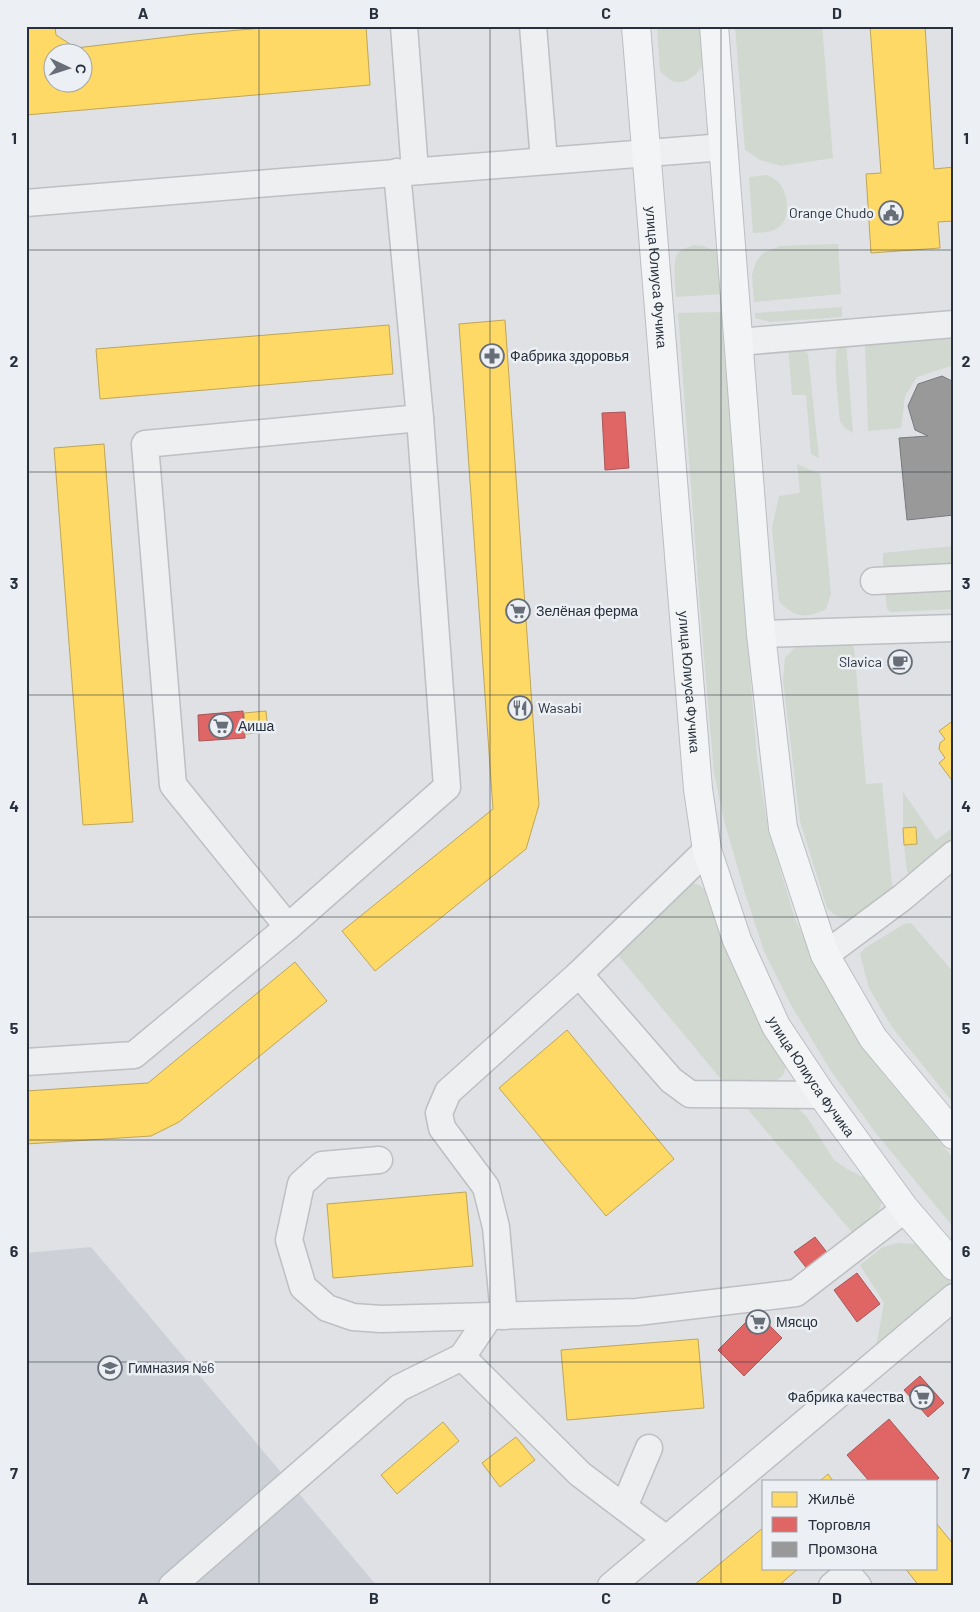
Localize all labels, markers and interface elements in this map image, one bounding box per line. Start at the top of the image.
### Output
text: A [138,3,149,22]
text: B [369,3,379,22]
text: C [601,3,611,22]
text: D [832,3,842,22]
north arrow [42,42,92,92]
text: С [73,63,90,75]
text: 1 [11,128,17,147]
text: 1 [963,128,969,147]
public building icon: Orange Chudo [878,200,904,226]
place label: Orange Chudo [789,204,874,221]
street label: улица Юлиуса Фучика [643,206,671,349]
pharmacy icon: Фабрика здоровья [479,343,505,369]
place label: Фабрика здоровья [510,347,629,364]
text: 2 [10,351,19,370]
text: 2 [962,351,971,370]
text: 3 [10,573,18,592]
text: 3 [962,573,970,592]
supermarket icon: Зелёная ферма [505,598,531,624]
place label: Зелёная ферма [536,602,638,619]
street label: улица Юлиуса Фучика [676,610,704,754]
cafe icon: Slavica [887,649,913,675]
place label: Slavica [839,653,882,670]
restaurant icon: Wasabi [507,695,533,721]
place label: Wasabi [538,699,582,716]
supermarket icon: Аиша [208,713,234,739]
place label: Аиша [238,717,274,734]
text: 4 [9,796,19,815]
text: 4 [961,796,971,815]
street label: улица Юлиуса Фучика [765,1014,859,1140]
text: 5 [10,1018,19,1037]
text: 5 [962,1018,971,1037]
text: 6 [10,1241,19,1260]
text: 6 [962,1241,971,1260]
supermarket icon: Мясцо [745,1309,771,1335]
place label: Мясцо [776,1313,818,1330]
school or university icon: Гимназия №6 [97,1355,123,1381]
place label: Гимназия №6 [128,1359,214,1376]
supermarket icon: Фабрика качества [909,1384,935,1410]
place label: Фабрика качества [787,1388,904,1405]
text: 7 [10,1463,18,1482]
text: 7 [962,1463,970,1482]
legend [762,1480,938,1570]
text: Жильё [808,1489,855,1507]
text: Торговля [808,1515,871,1533]
text: Промзона [808,1539,878,1557]
text: A [138,1588,149,1607]
text: B [369,1588,379,1607]
text: C [601,1588,611,1607]
text: D [832,1588,842,1607]

